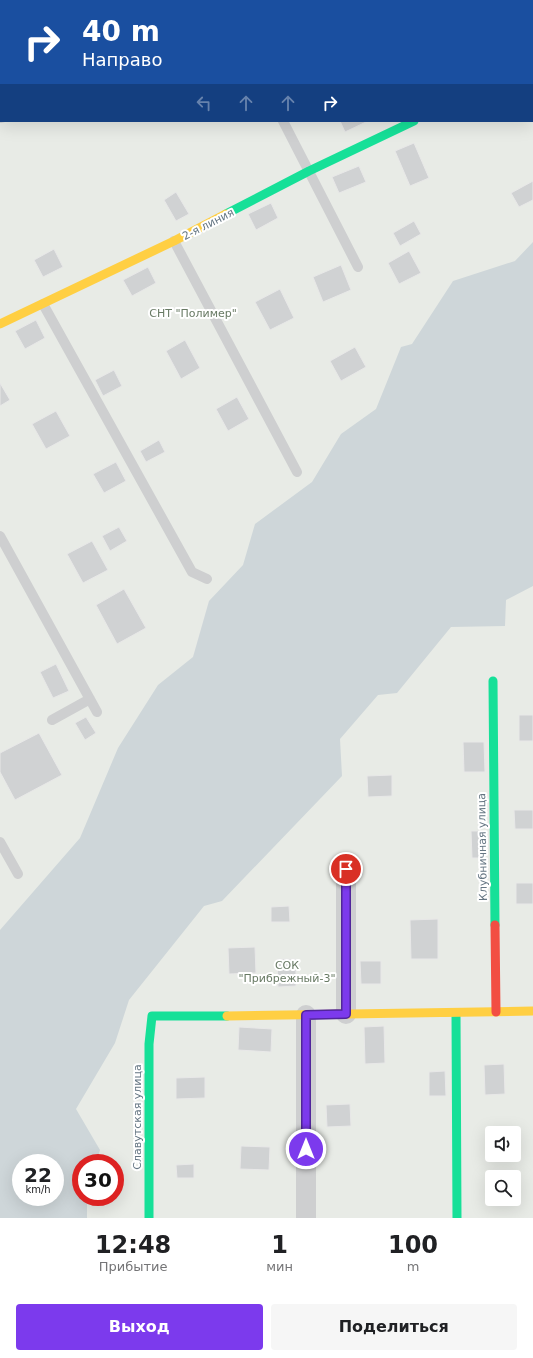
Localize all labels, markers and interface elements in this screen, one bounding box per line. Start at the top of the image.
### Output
text: 40 m [82,15,160,48]
icon: right [16,16,68,68]
text: Направо [82,49,162,70]
icon: left [193,92,215,114]
icon: ahead [235,92,257,114]
icon: ahead [277,92,299,114]
icon: right [319,92,341,114]
street label: 2-я линия [180,206,236,243]
park label: СНТ "Полимер" [149,307,237,320]
street label: Клубничная улица [475,793,490,901]
pin [329,852,363,886]
icon: arrive [335,858,357,880]
park label: СОК "Прибрежный-3" [239,959,335,985]
street label: Славутская улица [131,1064,144,1170]
map controls [485,1126,521,1206]
button: sound [485,1126,521,1162]
position arrow [285,1128,327,1170]
speed limit sign: 30 [72,1154,124,1206]
text: 22 [24,1163,52,1187]
button: search [485,1170,521,1206]
text: km/h [25,1184,51,1195]
text: 12:48 [95,1231,171,1259]
text: 1 [271,1231,288,1259]
text: 100 [388,1231,438,1259]
text: Прибытие [99,1259,168,1274]
text: мин [266,1259,293,1274]
text: m [407,1259,419,1274]
button: Выход [16,1304,263,1350]
button: Поделиться [271,1304,517,1350]

